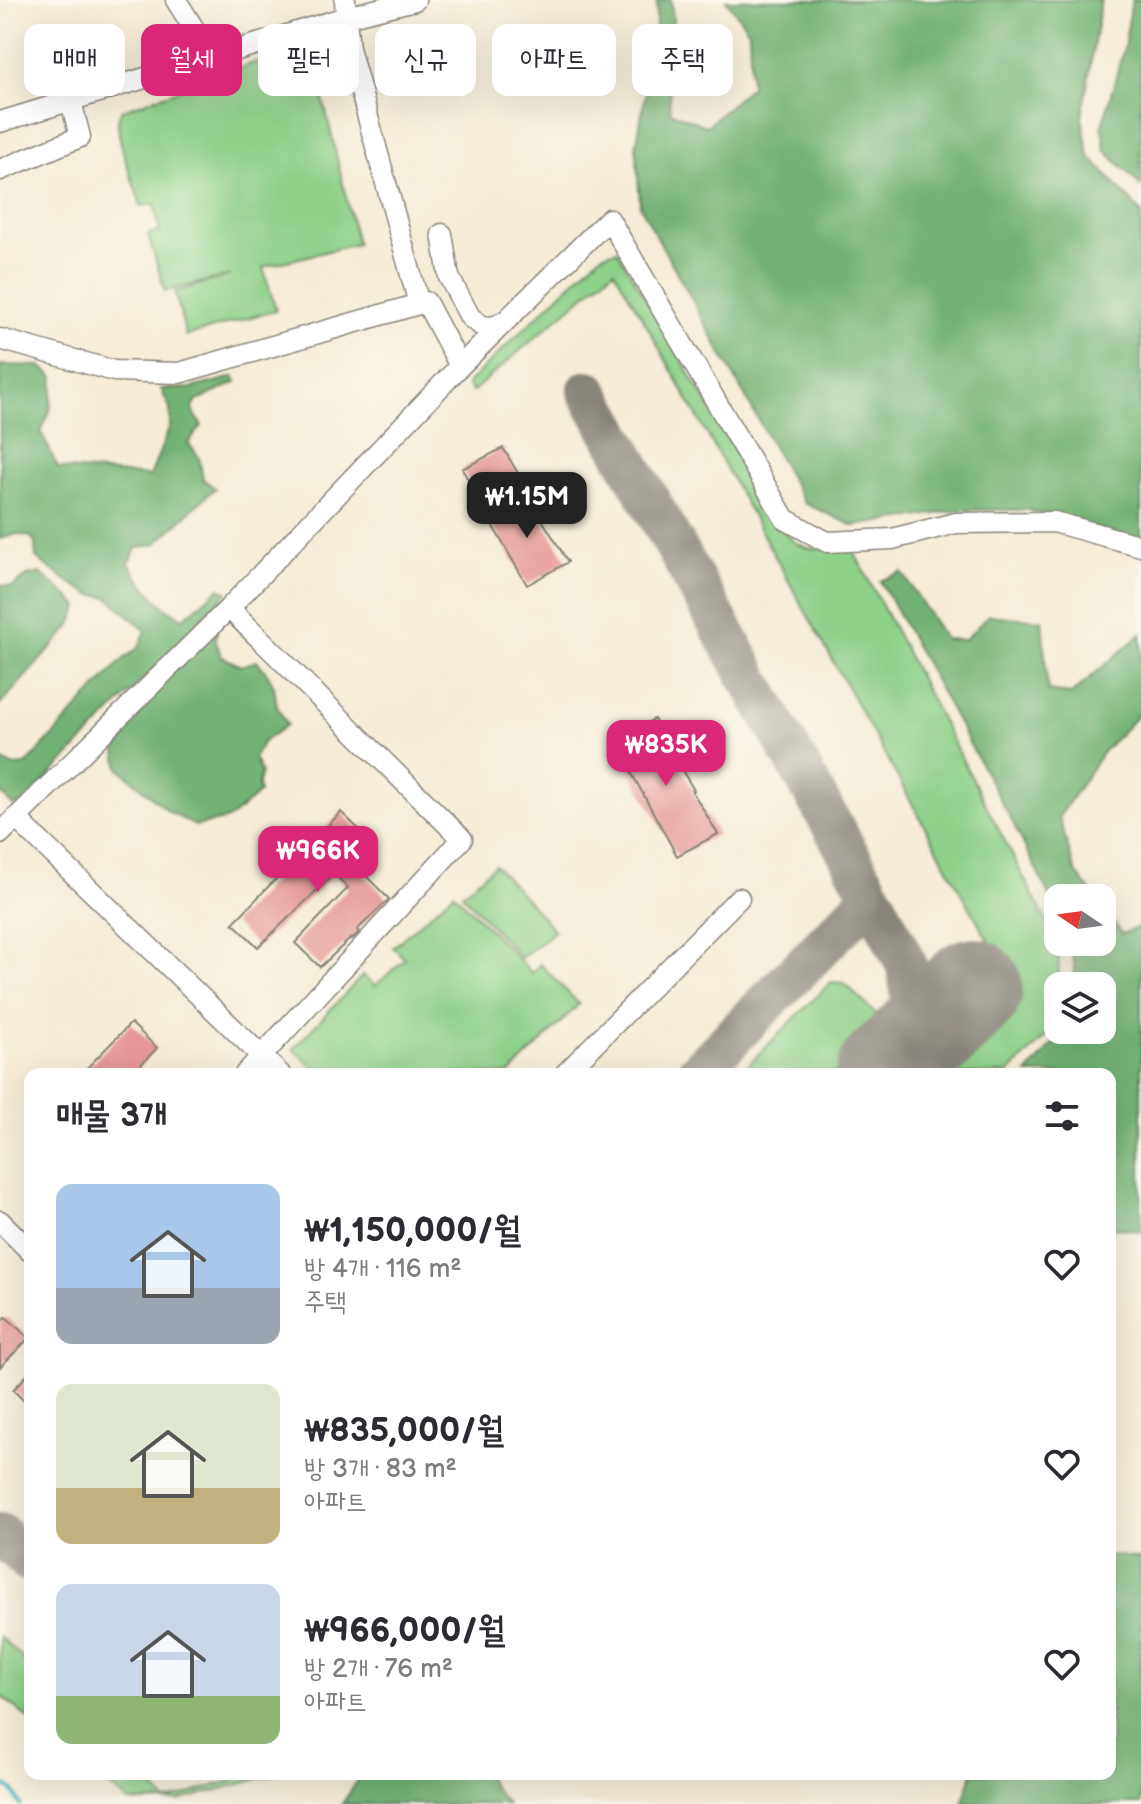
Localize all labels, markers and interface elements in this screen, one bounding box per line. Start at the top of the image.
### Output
chip: 매매 [24,24,125,96]
chip: 월세 [141,24,242,96]
chip: 필터 [258,24,359,96]
chip: 신규 [375,24,476,96]
chip: 아파트 [492,24,616,96]
chip: 주택 [632,24,733,96]
pin: ₩1.15M [462,472,592,540]
text: ₩1.15M [485,482,569,513]
pin: ₩835K [610,720,722,788]
text: ₩835K [625,730,707,761]
pin: ₩966K [262,826,374,894]
text: ₩966K [276,836,360,867]
north arrow [1044,884,1116,956]
map controls [1044,884,1116,1044]
button: layers [1044,972,1116,1044]
icon: filters [1040,1094,1084,1138]
text: 매물 3개 [56,1095,167,1136]
text: ₩1,150,000/월 [304,1210,521,1251]
icon: home [120,1216,216,1312]
icon: heart [1040,1242,1084,1286]
text: 방 4개 · 116 m² [304,1254,461,1285]
text: 주택 [304,1287,346,1318]
text: ₩835,000/월 [304,1410,504,1451]
icon: home [120,1416,216,1512]
icon: heart [1040,1442,1084,1486]
text: 방 3개 · 83 m² [304,1454,457,1485]
text: 아파트 [304,1487,367,1518]
text: ₩966,000/월 [304,1610,505,1651]
icon: home [120,1616,216,1712]
icon: heart [1040,1642,1084,1686]
text: 방 2개 · 76 m² [304,1654,453,1685]
text: 아파트 [304,1687,367,1718]

